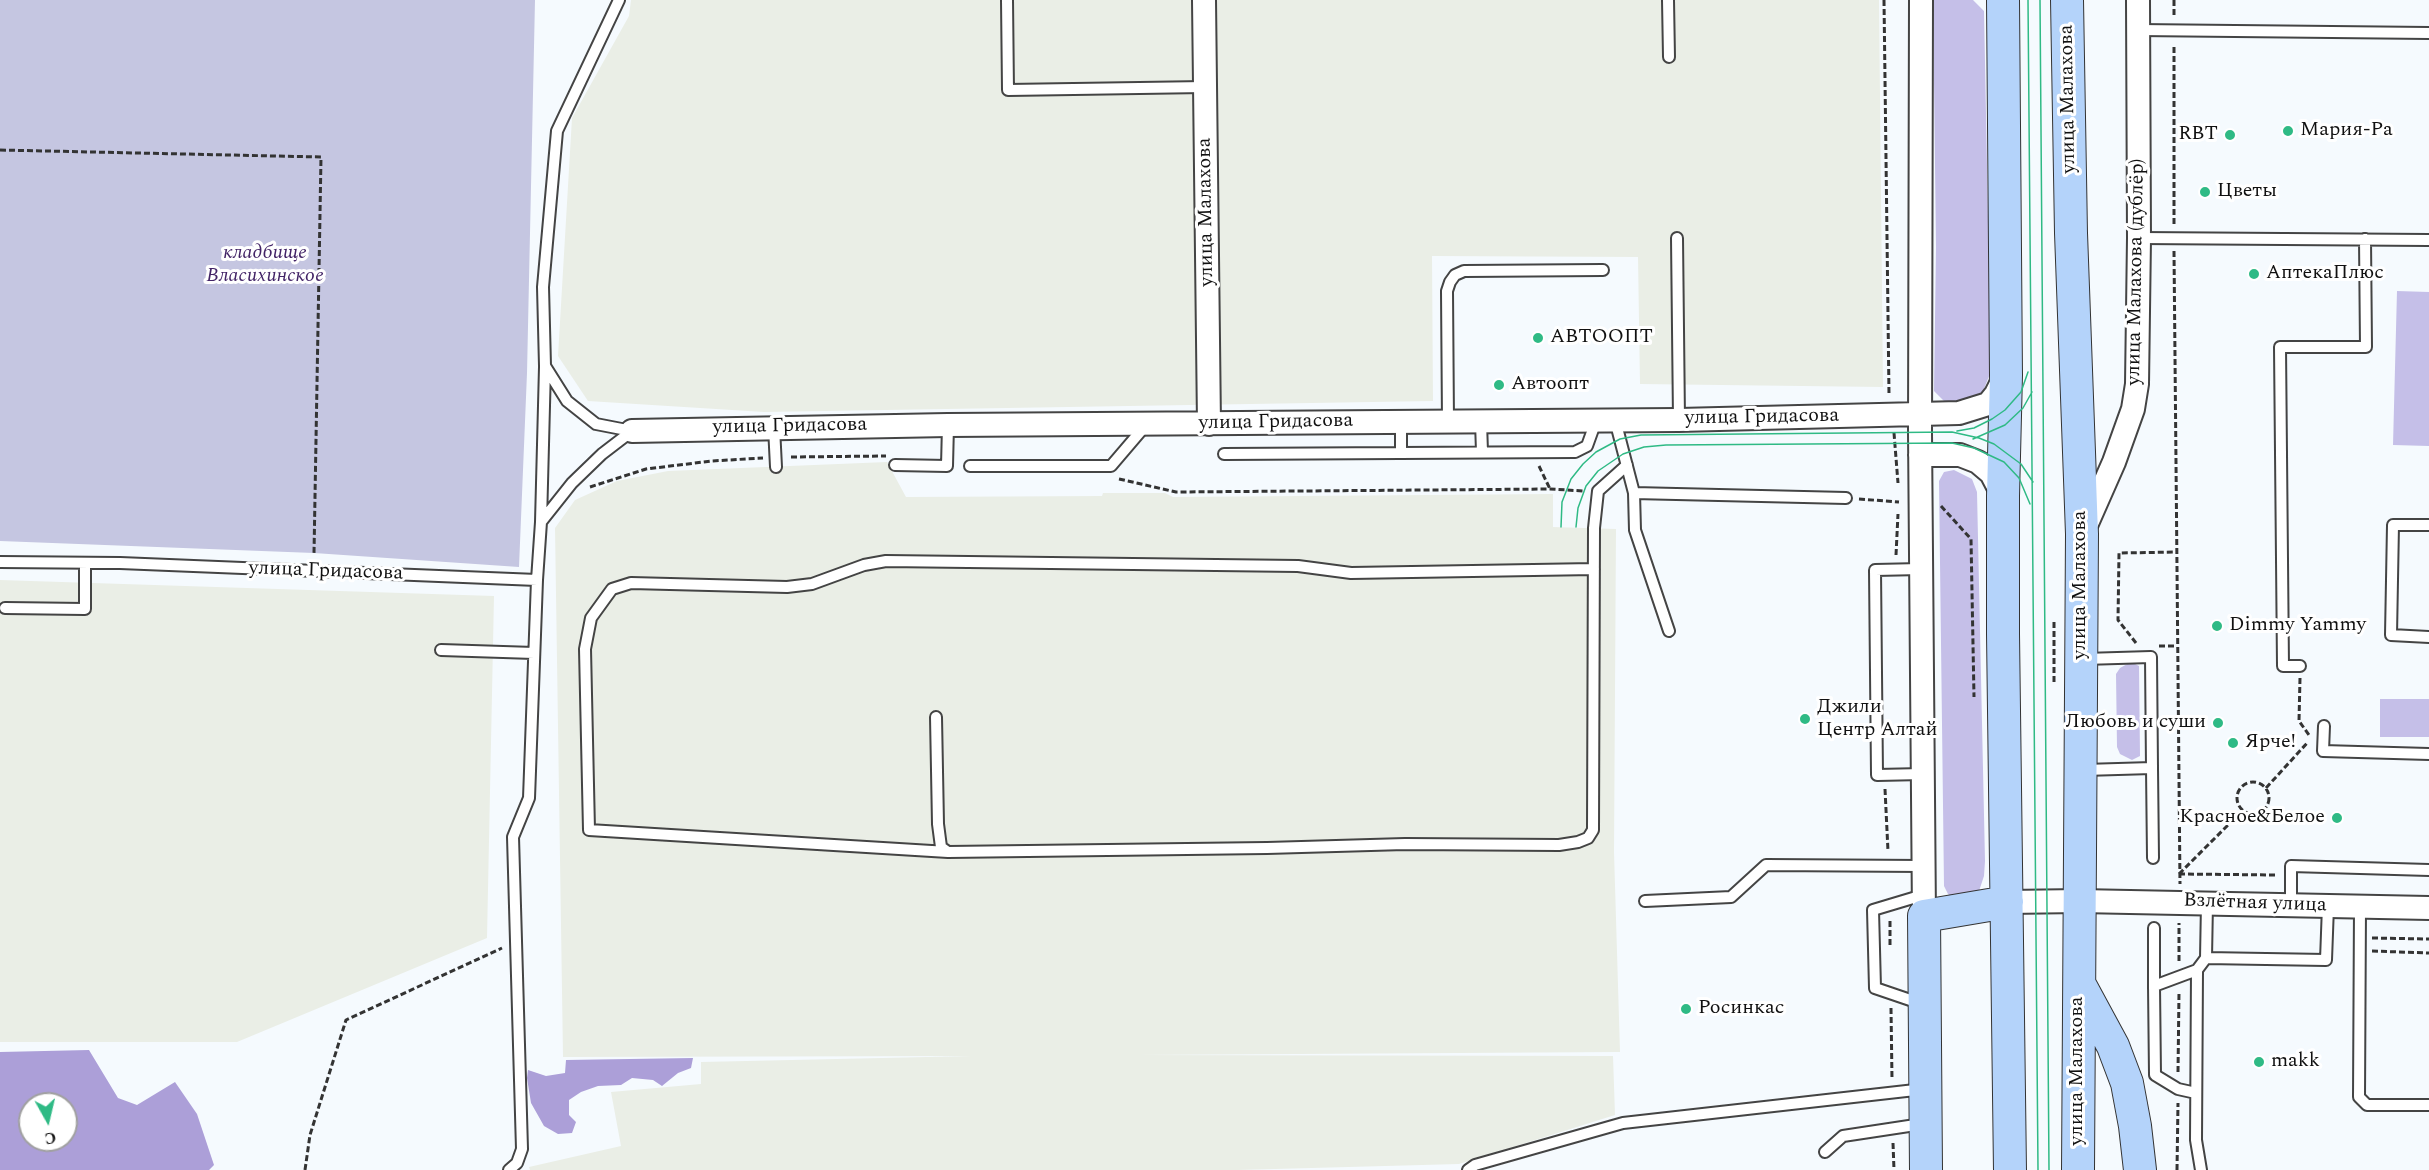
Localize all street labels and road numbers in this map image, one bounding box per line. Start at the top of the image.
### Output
street label: улица Малахова [2056,24,2082,174]
street label: улица Малахова [1194,137,1220,287]
street label: улица Малахова (дублёр) [2123,158,2151,386]
street label: улица Гридасова [1684,405,1840,431]
street label: улица Гридасова [1198,410,1354,436]
street label: улица Гридасова [712,414,868,440]
street label: улица Малахова [2069,510,2093,660]
street label: улица Гридасова [248,557,404,587]
street label: Взлётная улица [2183,890,2327,918]
street label: улица Малахова [2066,996,2090,1146]

